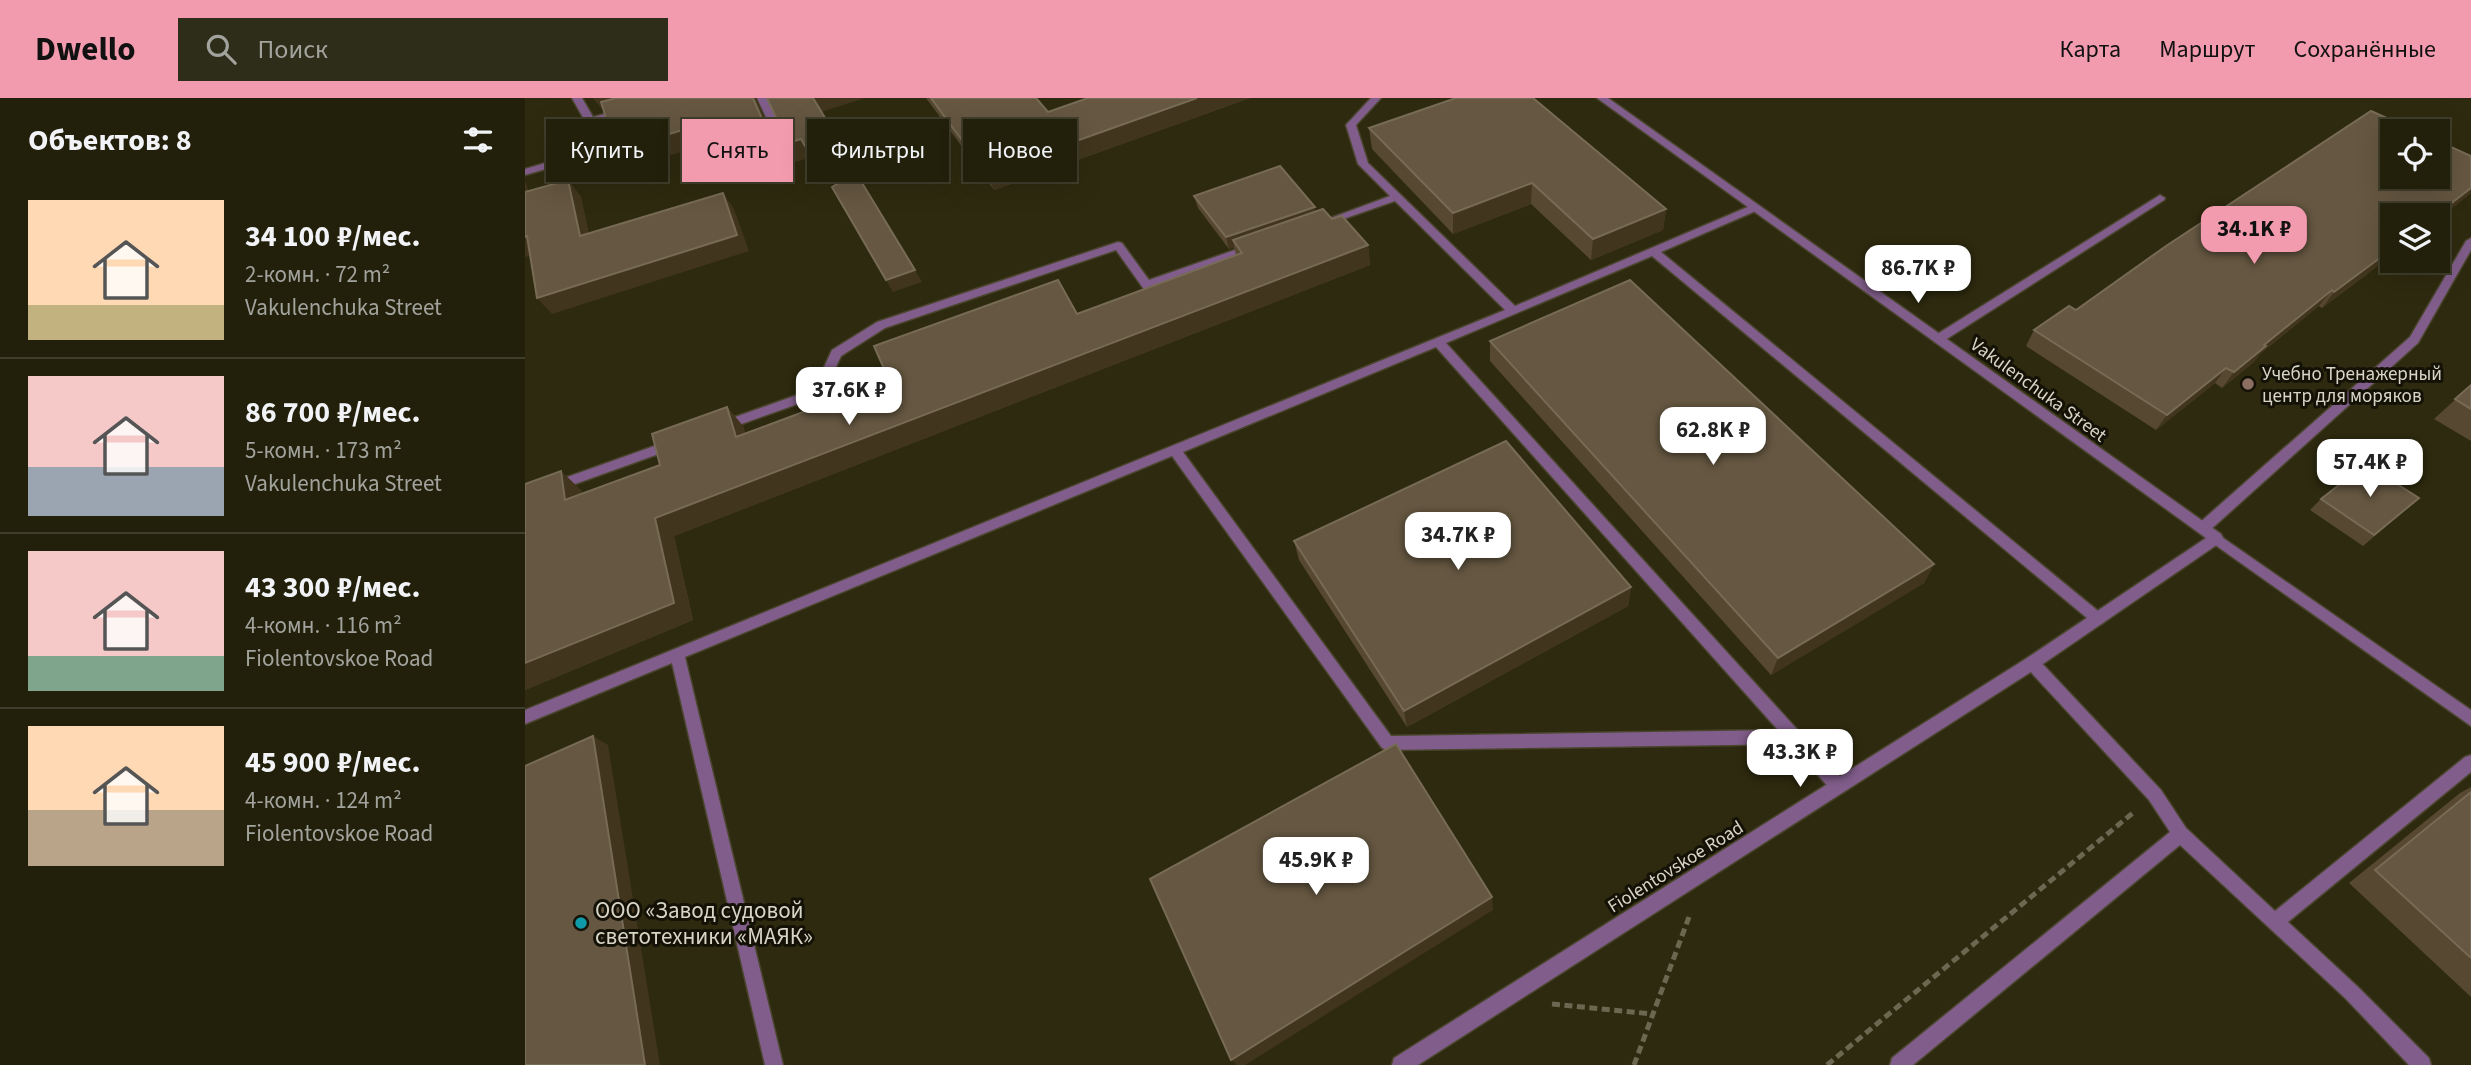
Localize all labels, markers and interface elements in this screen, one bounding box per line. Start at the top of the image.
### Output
search box [178,18,668,81]
text: Dwello [35,26,136,73]
icon: search [202,30,240,68]
text: Поиск [258,31,328,68]
text: Карта [2060,32,2121,67]
text: Маршрут [2159,32,2255,67]
text: Сохранённые [2293,32,2436,67]
text: Объектов: 8 [28,119,192,162]
chip: Купить [546,119,668,182]
chip: Снять [682,119,793,182]
chip: Фильтры [807,119,949,182]
chip: Новое [963,119,1077,182]
map controls [2380,119,2450,273]
button: locate [2380,119,2450,189]
icon: filters [459,121,497,159]
button: layers [2380,203,2450,273]
pin: 34.1K ₽ [2189,206,2319,266]
text: 34.1K ₽ [2217,212,2291,245]
text: 34 100 ₽/мес. [245,215,421,258]
icon: home [84,228,168,312]
pin: 86.7K ₽ [1853,246,1983,305]
text: 86.7K ₽ [1881,251,1955,284]
text: 2-комн. · 72 m² [245,258,390,291]
text: Vakulenchuka Street [245,291,442,324]
street label: Vakulenchuka Street [1964,332,2112,449]
place label: Учебно Тренажерный центр для моряков [2262,361,2442,410]
pin: 37.6K ₽ [784,368,914,427]
text: 37.6K ₽ [812,373,886,406]
marker: Учебно Тренажерный центр для моряков [2240,376,2256,392]
text: 86 700 ₽/мес. [245,391,421,434]
icon: home [84,404,168,488]
pin: 62.8K ₽ [1648,408,1778,467]
text: 62.8K ₽ [1676,413,1750,446]
text: 5-комн. · 173 m² [245,434,402,467]
pin: 57.4K ₽ [2305,440,2435,499]
text: 57.4K ₽ [2333,445,2407,478]
text: Vakulenchuka Street [245,467,442,500]
pin: 34.7K ₽ [1393,512,1523,572]
text: 34.7K ₽ [1421,518,1495,551]
text: 43 300 ₽/мес. [245,566,421,609]
icon: home [84,579,168,663]
text: 4-комн. · 116 m² [245,609,402,642]
text: Fiolentovskoe Road [245,642,433,675]
pin: 43.3K ₽ [1735,730,1865,789]
text: 43.3K ₽ [1763,735,1837,768]
text: 45 900 ₽/мес. [245,741,421,784]
icon: home [84,754,168,838]
text: 4-комн. · 124 m² [245,784,402,817]
street label: Fiolentovskoe Road [1603,815,1749,920]
text: Fiolentovskoe Road [245,817,433,850]
pin: 45.9K ₽ [1251,838,1381,897]
text: 45.9K ₽ [1279,843,1353,876]
place label: ООО «Завод судовой светотехники «МАЯК» [595,894,813,953]
marker: ООО «Завод судовой светотехники «МАЯК» [573,915,589,931]

